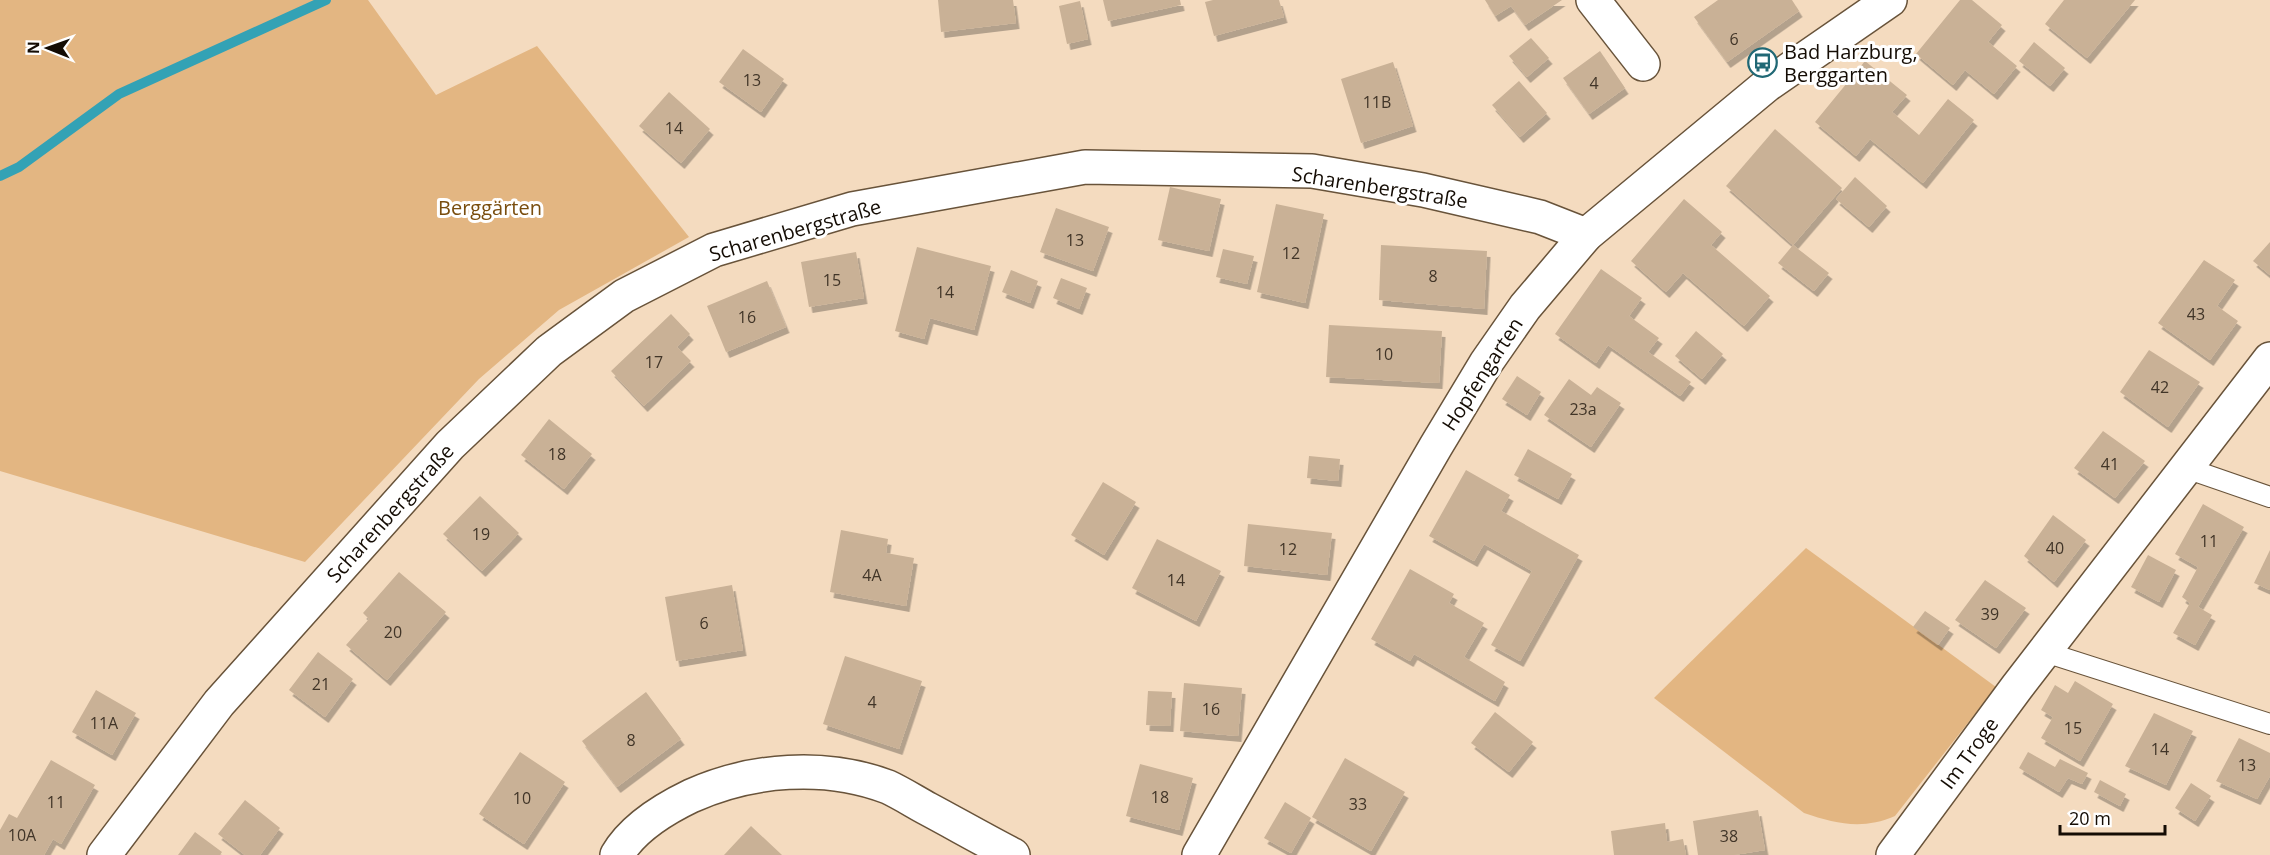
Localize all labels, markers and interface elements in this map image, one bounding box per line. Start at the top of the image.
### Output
north arrow [18,18,78,78]
house number: 6 [1729,28,1739,50]
place label: Bad Harzburg, Berggarten [1784,38,1918,88]
text: N [22,41,44,54]
bus stop icon: Bad Harzburg, Berggarten [1747,46,1779,78]
house number: 13 [743,69,761,91]
house number: 4 [1589,72,1599,94]
house number: 11B [1363,91,1391,113]
house number: 14 [665,117,683,139]
street label: Scharenbergstraße [1290,160,1470,214]
street label: Scharenbergstraße [706,193,884,267]
park label: Berggärten [438,194,542,221]
house number: 13 [1066,229,1084,251]
house number: 12 [1282,242,1300,264]
house number: 8 [1428,265,1438,287]
house number: 15 [823,269,841,291]
house number: 14 [936,281,954,303]
house number: 43 [2187,303,2205,325]
house number: 16 [738,306,756,328]
street label: Hopfengarten [1435,312,1529,436]
house number: 10 [1375,343,1393,365]
house number: 17 [645,351,663,373]
house number: 42 [2151,376,2169,398]
house number: 23a [1569,398,1597,420]
street label: Scharenbergstraße [321,438,459,588]
house number: 18 [548,443,566,465]
house number: 41 [2101,453,2119,475]
house number: 19 [472,523,490,545]
house number: 11 [2200,530,2218,552]
house number: 40 [2046,537,2064,559]
house number: 12 [1279,538,1297,560]
house number: 4A [862,564,883,586]
house number: 14 [1167,569,1185,591]
house number: 39 [1981,603,1999,625]
house number: 6 [699,612,709,634]
house number: 20 [384,621,402,643]
house number: 21 [312,673,330,695]
house number: 4 [867,691,877,713]
house number: 16 [1202,698,1220,720]
house number: 11A [90,712,119,734]
street label: Im Troge [1934,712,2004,794]
house number: 15 [2064,717,2082,739]
house number: 8 [626,729,636,751]
house number: 14 [2151,738,2169,760]
house number: 13 [2238,754,2256,776]
house number: 18 [1151,786,1169,808]
house number: 10 [513,787,531,809]
house number: 11 [47,791,65,813]
house number: 33 [1349,793,1367,815]
scale bar [2060,798,2165,836]
text: 20 m [2069,806,2111,830]
house number: 10A [8,824,37,846]
house number: 38 [1720,825,1738,847]

